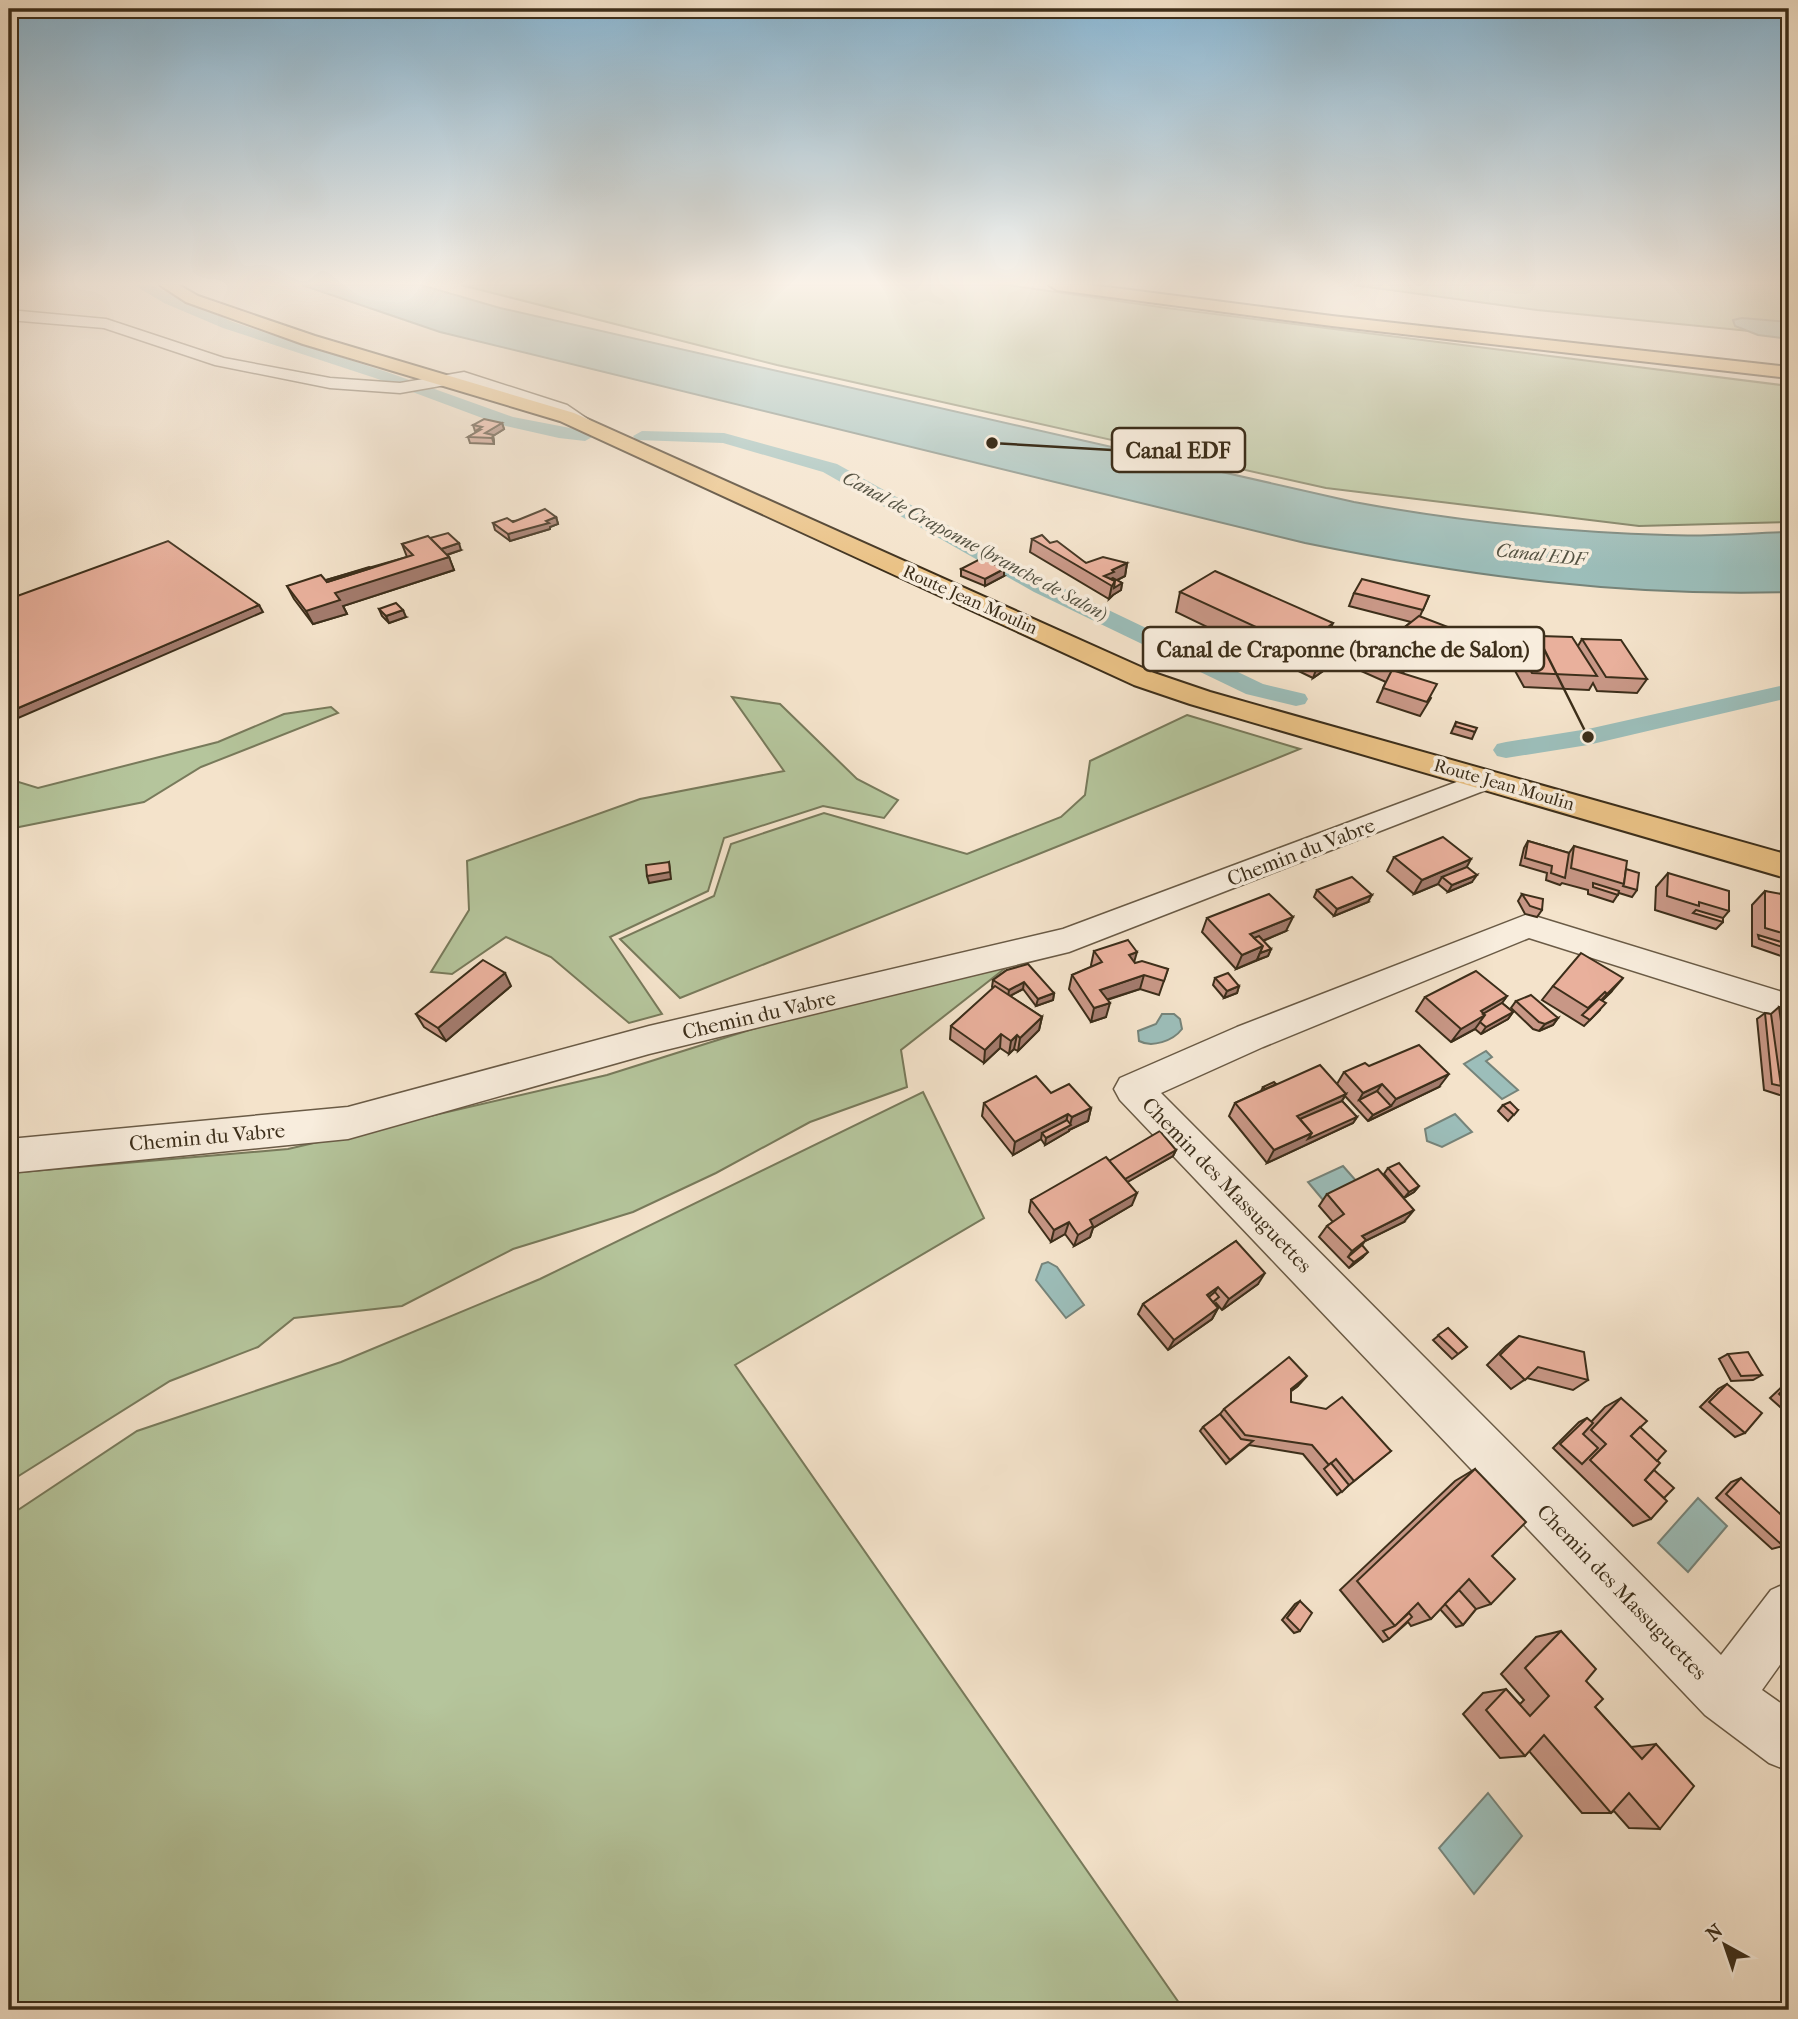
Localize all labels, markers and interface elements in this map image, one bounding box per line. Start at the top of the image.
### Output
callout: Canal EDF [1112,428,1245,472]
text: Canal EDF [1125,437,1231,464]
water label: Canal de Craponne (branche de Salon) [839,467,1111,625]
water label: Canal EDF [1495,539,1590,571]
street label: Route Jean Moulin [899,561,1041,639]
callout: Canal de Craponne (branche de Salon) [1143,627,1544,671]
text: Canal de Craponne (branche de Salon) [1156,636,1530,663]
street label: Route Jean Moulin [1431,755,1577,815]
street label: Chemin du Vabre [1224,813,1378,891]
street label: Chemin du Vabre [680,986,838,1044]
street label: Chemin des Massuguettes [1137,1093,1317,1278]
street label: Chemin du Vabre [128,1118,286,1156]
street label: Chemin des Massuguettes [1532,1500,1712,1685]
north arrow [1689,1910,1759,1980]
text: N [1702,1919,1728,1946]

